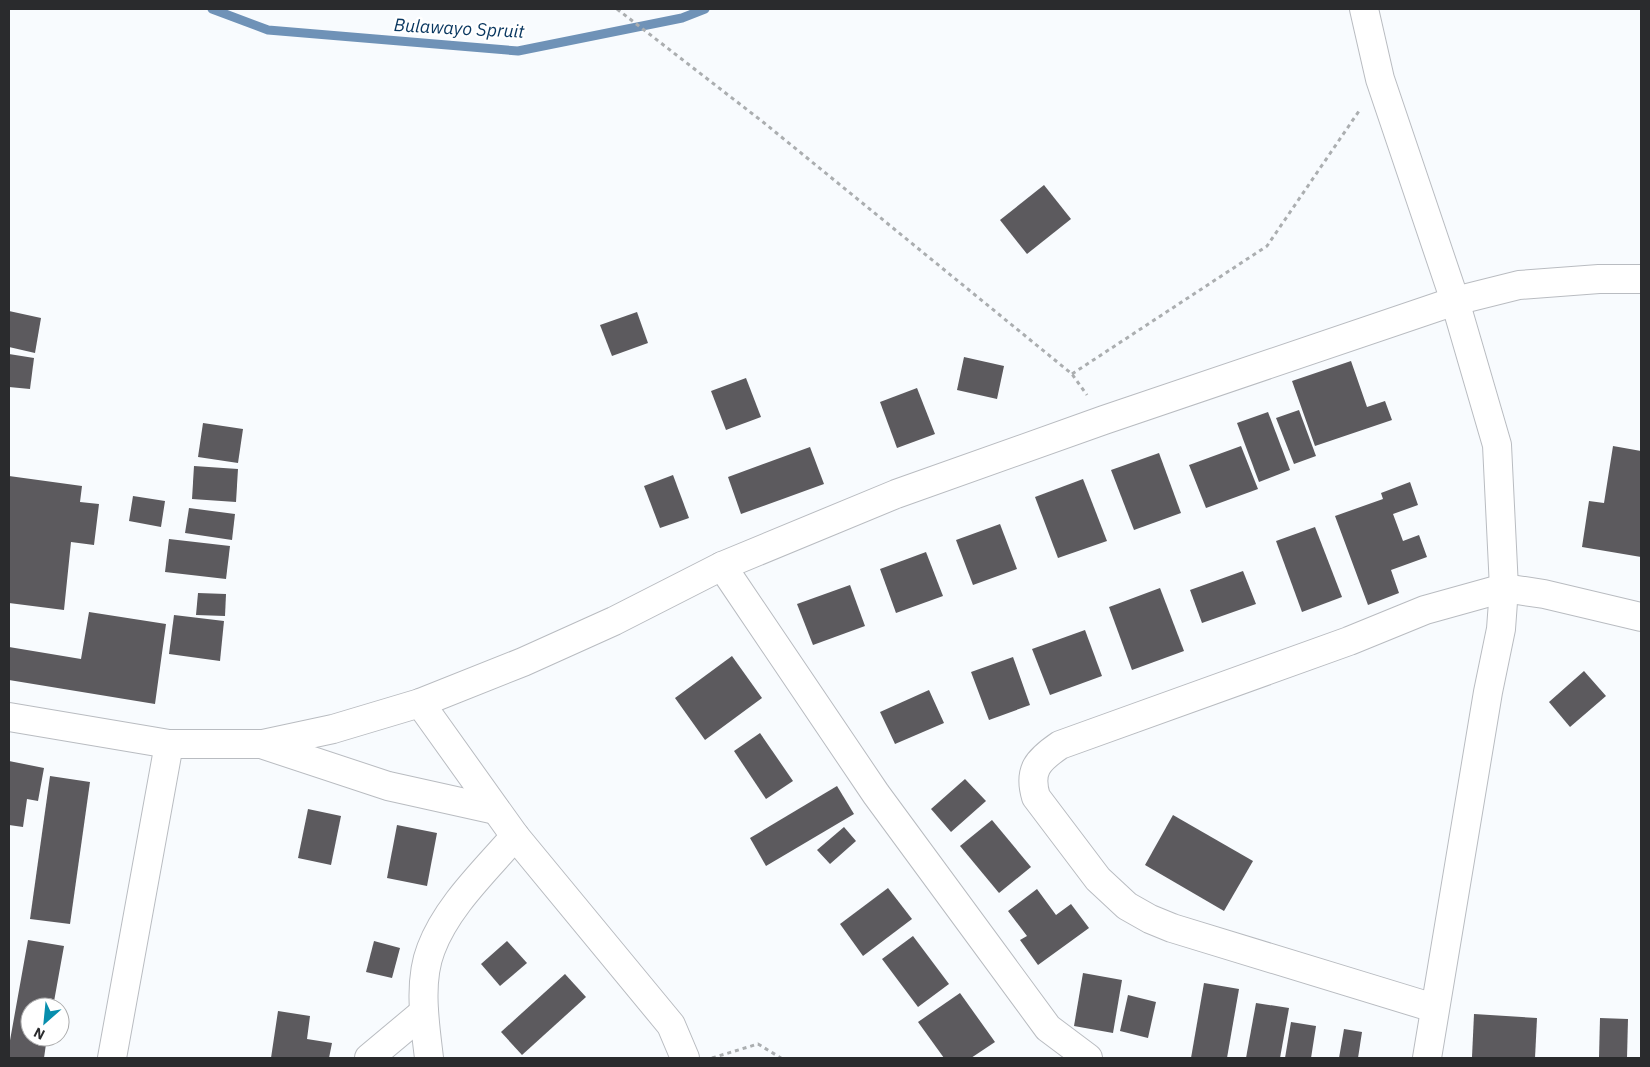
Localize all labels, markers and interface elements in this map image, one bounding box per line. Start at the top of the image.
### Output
water label: Bulawayo Spruit [393,13,526,43]
north arrow [20,997,70,1047]
text: N [30,1023,48,1044]

